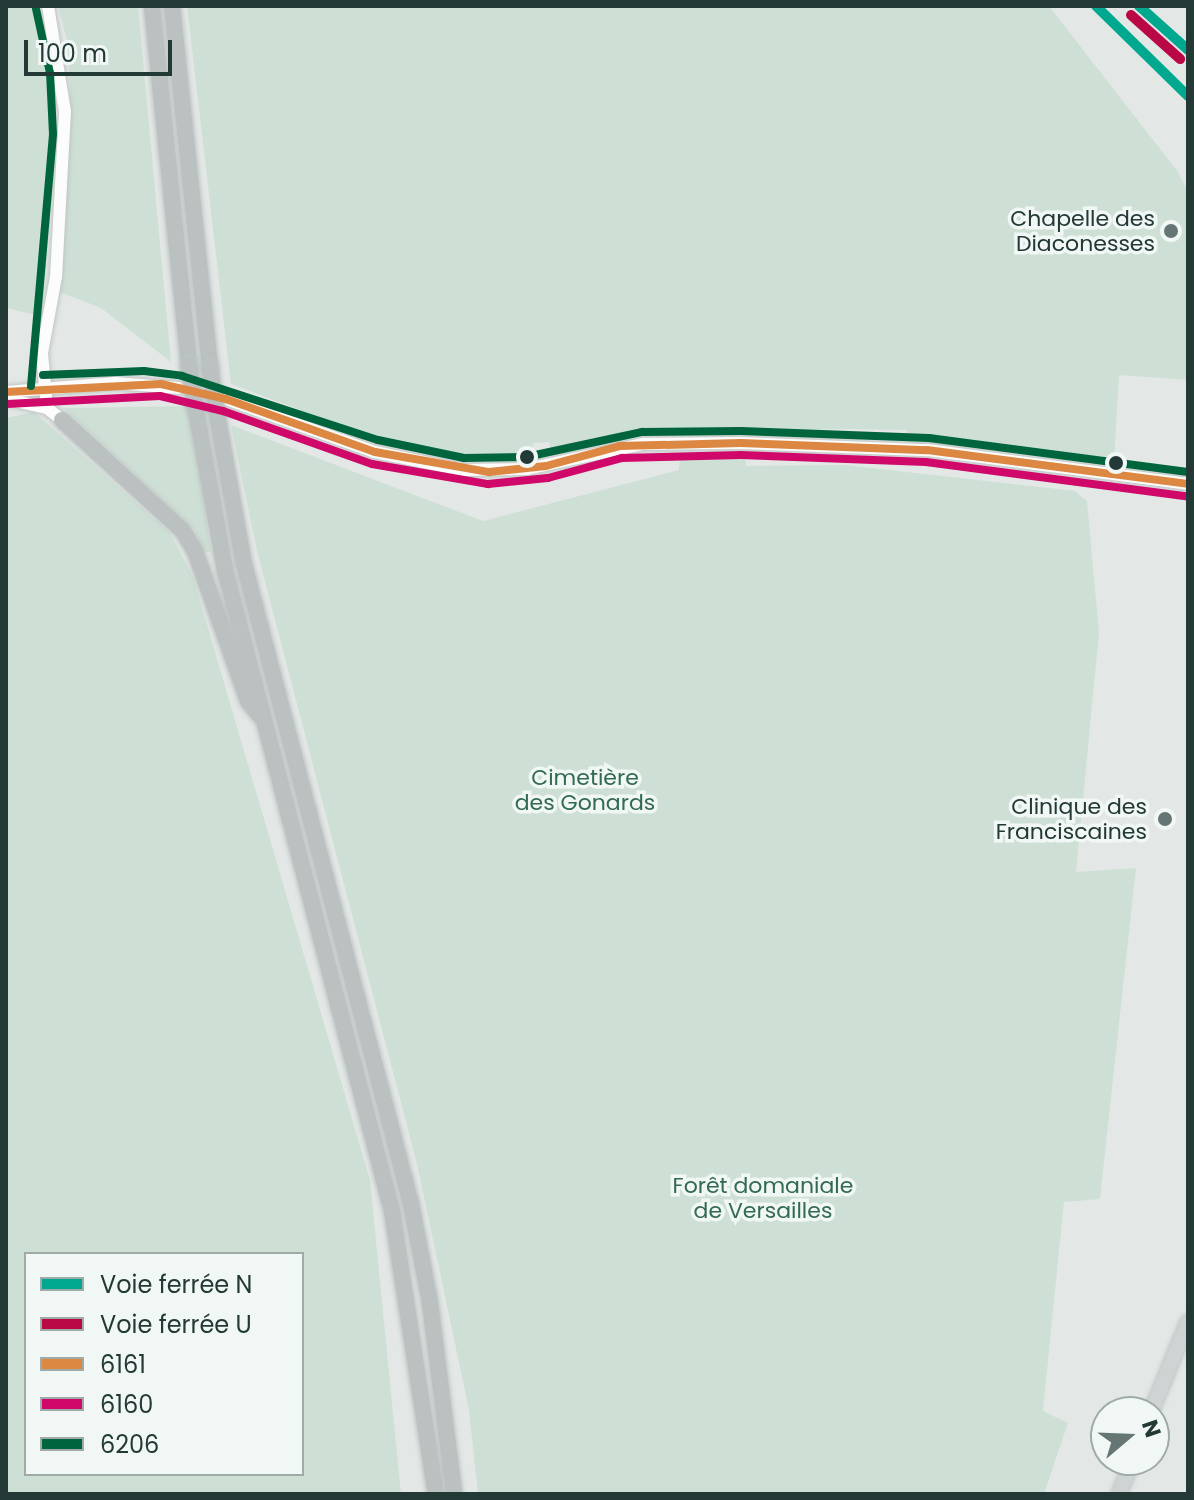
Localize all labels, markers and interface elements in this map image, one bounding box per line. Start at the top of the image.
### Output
scale bar [28,24,176,74]
text: 100 m [38,37,107,70]
place label: Chapelle des Diaconesses [1010,205,1155,256]
marker: Chapelle des Diaconesses [1162,222,1180,240]
unlabelled marker [519,449,535,465]
unlabelled marker [1108,455,1124,471]
park label: Cimetière des Gonards [515,764,655,816]
place label: Clinique des Franciscaines [996,793,1147,844]
marker: Clinique des Franciscaines [1154,808,1176,830]
park label: Forêt domaniale de Versailles [673,1172,853,1224]
legend [24,1252,304,1476]
text: Voie ferrée N [100,1268,253,1301]
text: Voie ferrée U [100,1308,252,1341]
text: 6161 [100,1348,146,1381]
text: 6160 [100,1388,153,1421]
north arrow [1090,1396,1170,1476]
text: N [1134,1416,1169,1442]
text: 6206 [100,1428,159,1461]

